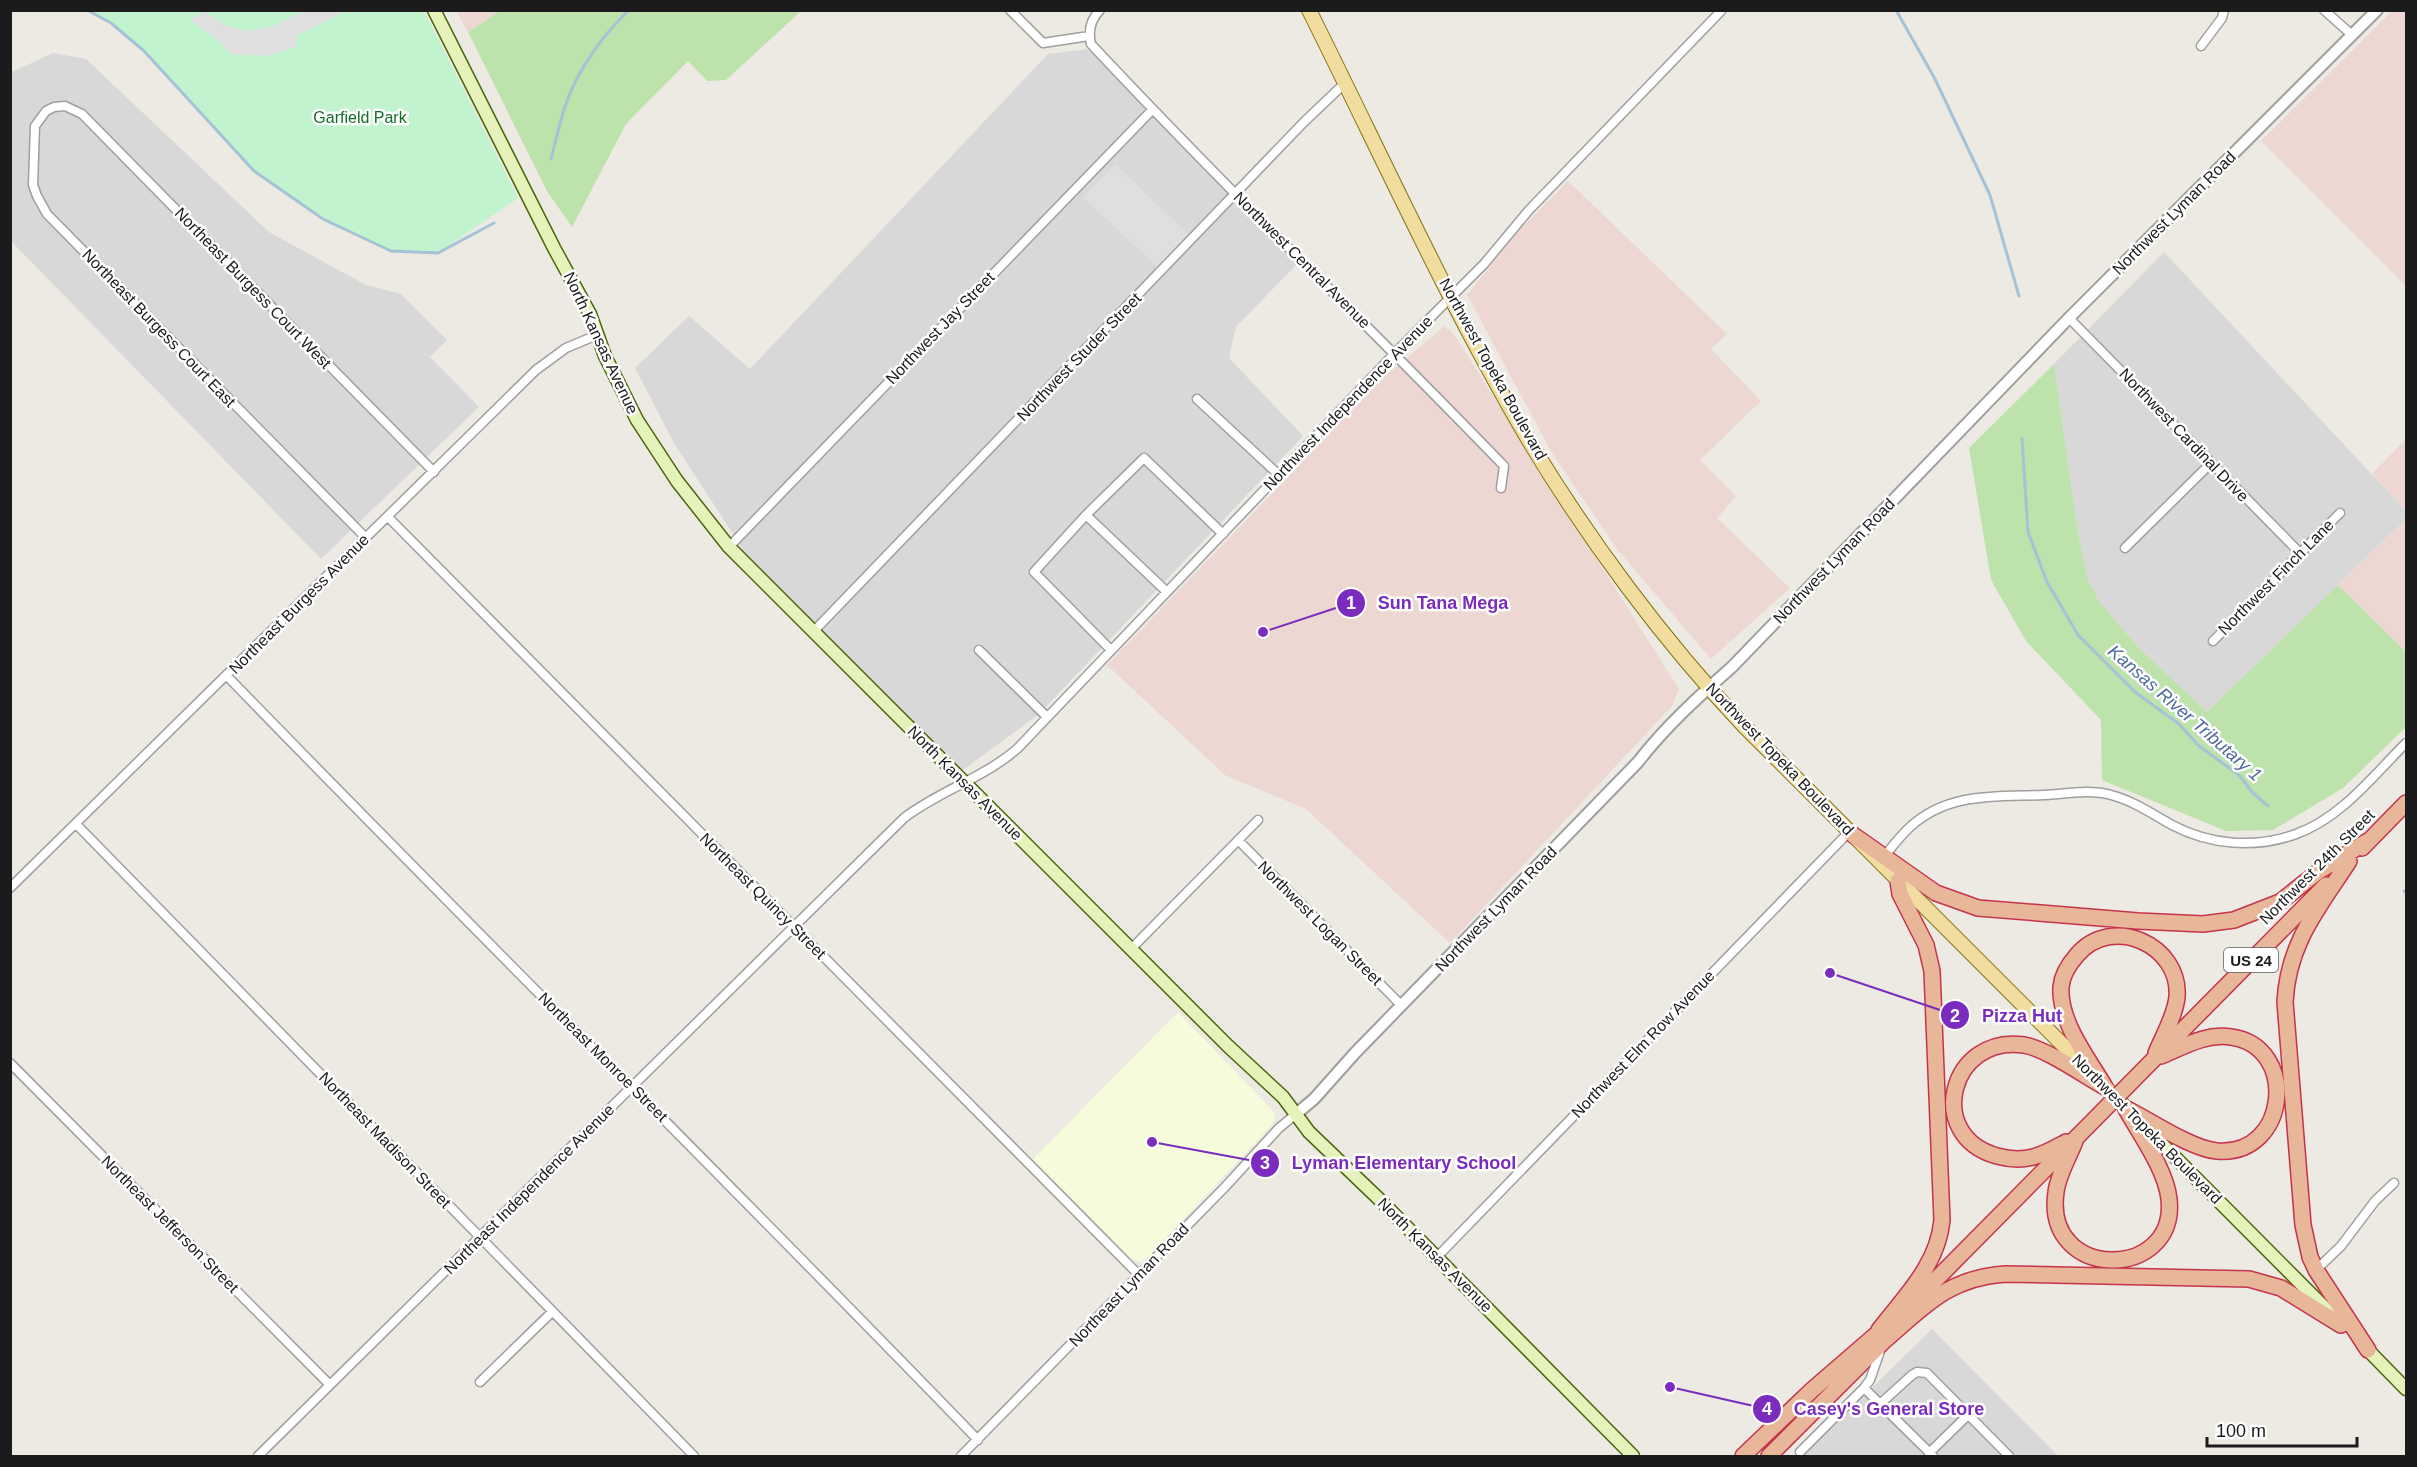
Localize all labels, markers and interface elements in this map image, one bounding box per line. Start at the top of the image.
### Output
park label: Garfield Park [313,109,408,126]
street label: Northwest Lyman Road [2109,148,2239,278]
street label: Northwest Central Avenue [1230,188,1374,332]
street label: Northeast Burgess Court West [172,204,335,372]
street label: Northeast Burgess Court East [79,246,239,411]
street label: Northwest Jay Street [882,268,998,387]
street label: North Kansas Avenue [561,269,641,417]
street label: Northwest Topeka Boulevard [1436,276,1550,462]
street label: Northwest Studer Street [1014,289,1145,424]
street label: Northwest Independence Avenue [1260,312,1436,494]
street label: Northwest Cardinal Drive [2116,365,2252,505]
street label: Northwest Lyman Road [1770,495,1898,627]
street label: Northwest Finch Lane [2215,516,2337,638]
street label: Northeast Burgess Avenue [226,531,372,677]
callout: Sun Tana Mega [1336,585,1521,621]
text: 1 [1346,593,1356,613]
text: Sun Tana Mega [1378,593,1509,613]
water label: Kansas River Tributary 1 [2104,641,2266,785]
street label: Northwest Topeka Boulevard [1703,680,1857,838]
street label: North Kansas Avenue [904,722,1026,844]
street label: Northwest 24th Street [2256,806,2378,928]
street label: Northeast Quincy Street [697,830,830,963]
street label: Northwest Lyman Road [1432,843,1560,975]
street label: Northwest Logan Street [1255,858,1386,989]
road number: US 24 [2224,948,2278,972]
street label: Northwest Elm Row Avenue [1568,967,1718,1121]
street label: Northeast Monroe Street [535,989,671,1125]
callout: Pizza Hut [1940,997,2074,1033]
text: 2 [1950,1006,1960,1026]
text: Pizza Hut [1982,1006,2062,1026]
street label: Northwest Topeka Boulevard [2069,1051,2225,1207]
street label: Northeast Madison Street [316,1069,455,1212]
street label: Northeast Independence Avenue [441,1101,617,1277]
callout: Lyman Elementary School [1250,1145,1528,1181]
street label: Northeast Jefferson Street [98,1152,242,1296]
text: 3 [1260,1153,1270,1173]
text: Lyman Elementary School [1292,1153,1516,1173]
street label: North Kansas Avenue [1374,1194,1496,1316]
street label: Northeast Lyman Road [1066,1220,1192,1350]
callout: Casey's General Store [1752,1391,1997,1427]
text: 4 [1762,1399,1772,1419]
text: Casey's General Store [1794,1399,1984,1419]
scale bar [2207,1410,2357,1448]
text: 100 m [2216,1421,2266,1441]

